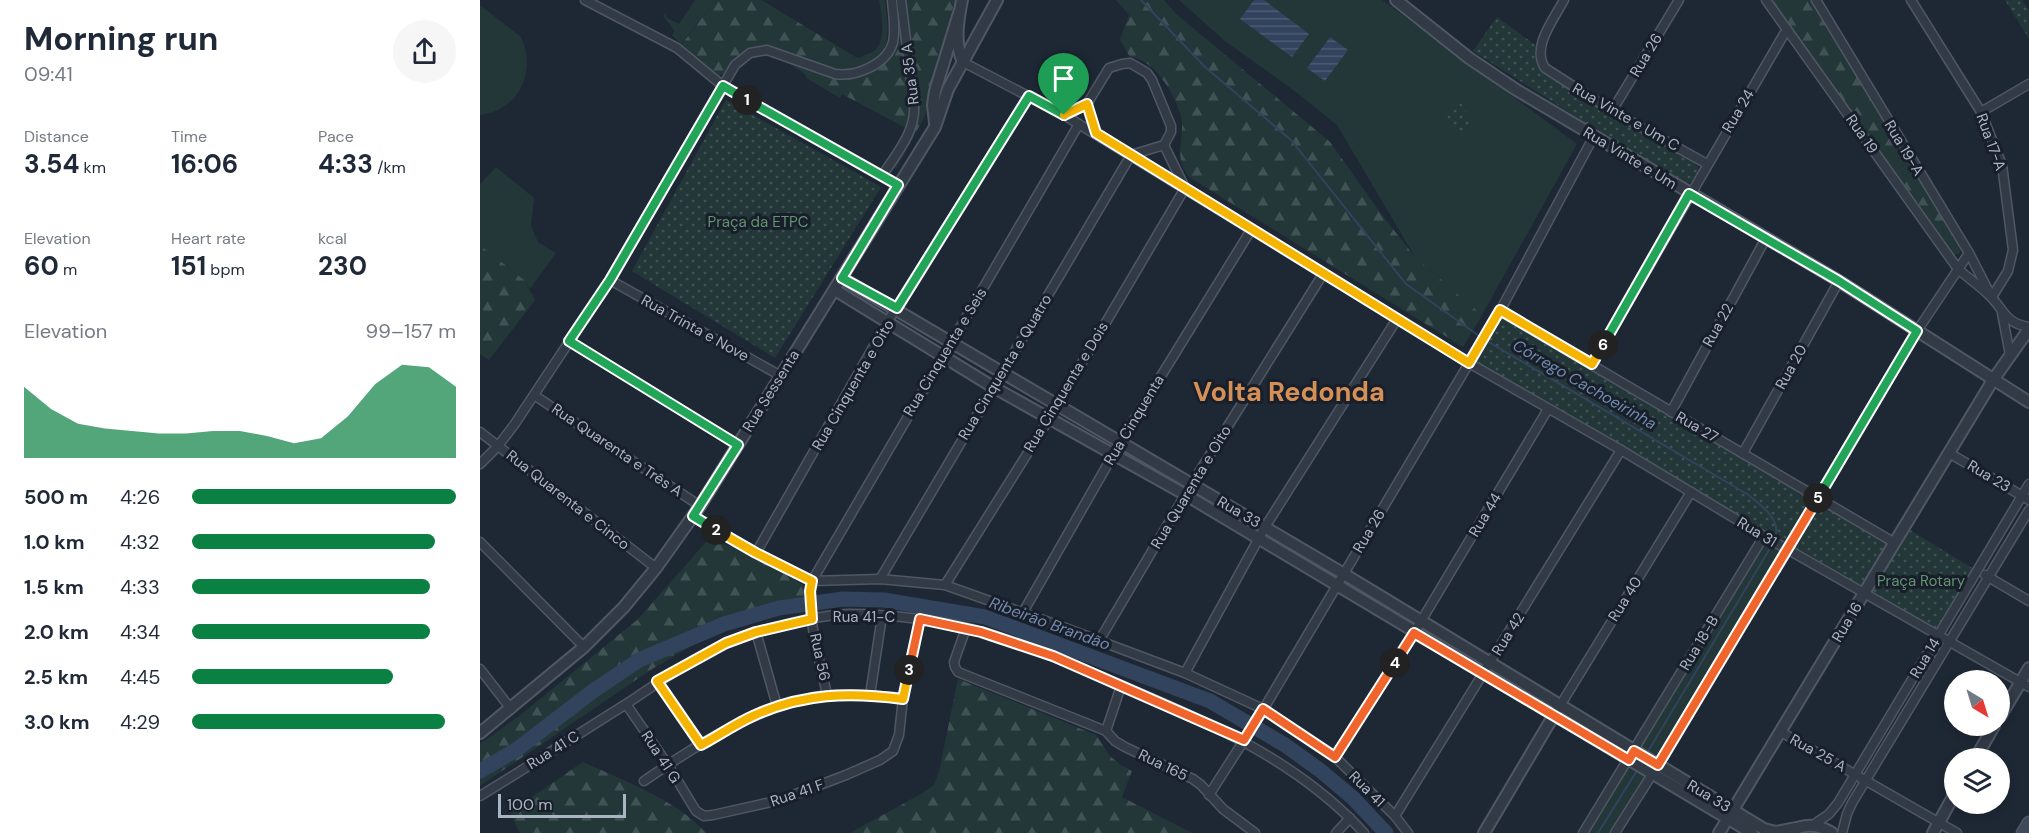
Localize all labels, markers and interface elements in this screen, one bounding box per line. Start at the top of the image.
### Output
text: Morning run [24,17,218,60]
button: share [393,20,456,83]
street label: Rua 26 [1625,29,1667,81]
street label: Rua 35 A [896,42,924,106]
pin [1038,53,1089,115]
text: 09:41 [24,61,73,87]
icon: arrive [1047,62,1080,95]
street label: Rua Vinte e Um C [1569,78,1683,156]
pin: 1 [732,85,762,115]
street label: Rua 24 [1717,86,1759,136]
text: 1 [744,89,750,110]
street label: Rua 19 [1841,110,1883,158]
street label: Rua 17-A [1971,111,2011,173]
street label: Rua 19-A [1880,117,1928,179]
street label: Rua Vinte e Um [1580,122,1680,194]
text: Distance [24,126,89,147]
text: Time [171,126,207,147]
text: Pace [318,126,354,147]
text: 3.54 [24,147,79,181]
text: 16:06 [171,147,238,181]
text: 4:33 [318,147,373,181]
text: km [79,157,106,178]
text: /km [373,157,406,178]
park label: Praça da ETPC [707,212,809,232]
text: Elevation [24,228,91,249]
text: Heart rate [171,228,246,249]
text: kcal [318,228,347,249]
text: 60 [24,249,59,283]
text: 151 [171,249,206,283]
text: 230 [318,249,367,283]
text: m [59,259,77,280]
text: bpm [206,259,245,280]
street label: Rua Cinquenta e Seis [899,284,991,420]
street label: Rua Trinta e Nove [637,290,753,366]
street label: Rua Cinquenta e Quatro [954,290,1056,444]
street label: Rua 22 [1698,300,1738,350]
street label: Rua Cinquenta e Oito [807,316,899,454]
text: Elevation [24,318,107,344]
text: 99–157 m [366,318,456,344]
street label: Rua Cinquenta e Dois [1019,318,1113,456]
pin: 6 [1588,330,1618,360]
text: 6 [1598,334,1608,355]
water label: Córrego Cachoeirinha [1509,335,1661,434]
street label: Rua 20 [1771,341,1811,393]
street label: Rua Sessenta [738,346,804,436]
street label: Rua Cinquenta [1099,371,1169,469]
district label: Volta Redonda [1193,374,1385,409]
street label: Rua Quarenta e Três A [548,399,686,501]
street label: Rua 27 [1672,407,1722,447]
street label: Rua Quarenta e Oito [1146,421,1236,552]
street label: Rua Quarenta e Cinco [502,446,634,555]
street label: Rua 23 [1964,455,2014,497]
pin: 5 [1803,483,1833,513]
text: 500 m [24,484,88,510]
text: 4:26 [120,484,160,510]
text: 5 [1813,487,1823,508]
street label: Rua 44 [1464,489,1506,541]
street label: Rua 33 [1213,491,1265,533]
street label: Rua 26 [1348,505,1390,557]
street label: Rua 31 [1733,512,1781,552]
pin: 2 [701,515,731,545]
text: 2 [711,519,721,540]
text: 1.0 km [24,529,85,555]
text: 4:32 [120,529,160,555]
park label: Praça Rotary [1877,571,1966,591]
street label: Rua 40 [1604,573,1646,625]
text: 1.5 km [24,574,84,600]
text: 4:33 [120,574,160,600]
water label: Ribeirão Brandão [987,592,1113,655]
street label: Rua 16 [1827,598,1867,646]
street label: Rua 41-C [833,607,895,627]
street label: Rua 42 [1487,609,1529,659]
street label: Rua 18-B [1675,612,1723,674]
text: 2.0 km [24,619,89,645]
text: 4:34 [120,619,160,645]
street label: Rua 56 [805,631,835,683]
street label: Rua 14 [1905,634,1945,682]
pin: 4 [1380,648,1410,678]
text: 4 [1390,652,1400,673]
pin: 3 [894,655,924,685]
text: 3 [904,659,914,680]
text: 2.5 km [24,664,88,690]
text: 4:45 [120,664,161,690]
north arrow [1944,670,2010,736]
map controls [1944,670,2010,814]
text: 3.0 km [24,709,89,735]
text: 4:29 [120,709,160,735]
street label: Rua 41 C [523,726,583,774]
street label: Rua 41 G [637,727,685,787]
street label: Rua 25 A [1786,729,1850,777]
street label: Rua 165 [1135,744,1191,786]
button: layers [1944,748,2010,814]
street label: Rua 41 [1345,767,1389,811]
street label: Rua 41 F [768,775,826,811]
street label: Rua 33 [1684,775,1734,817]
scale bar [498,791,626,818]
text: 100 m [507,794,552,815]

